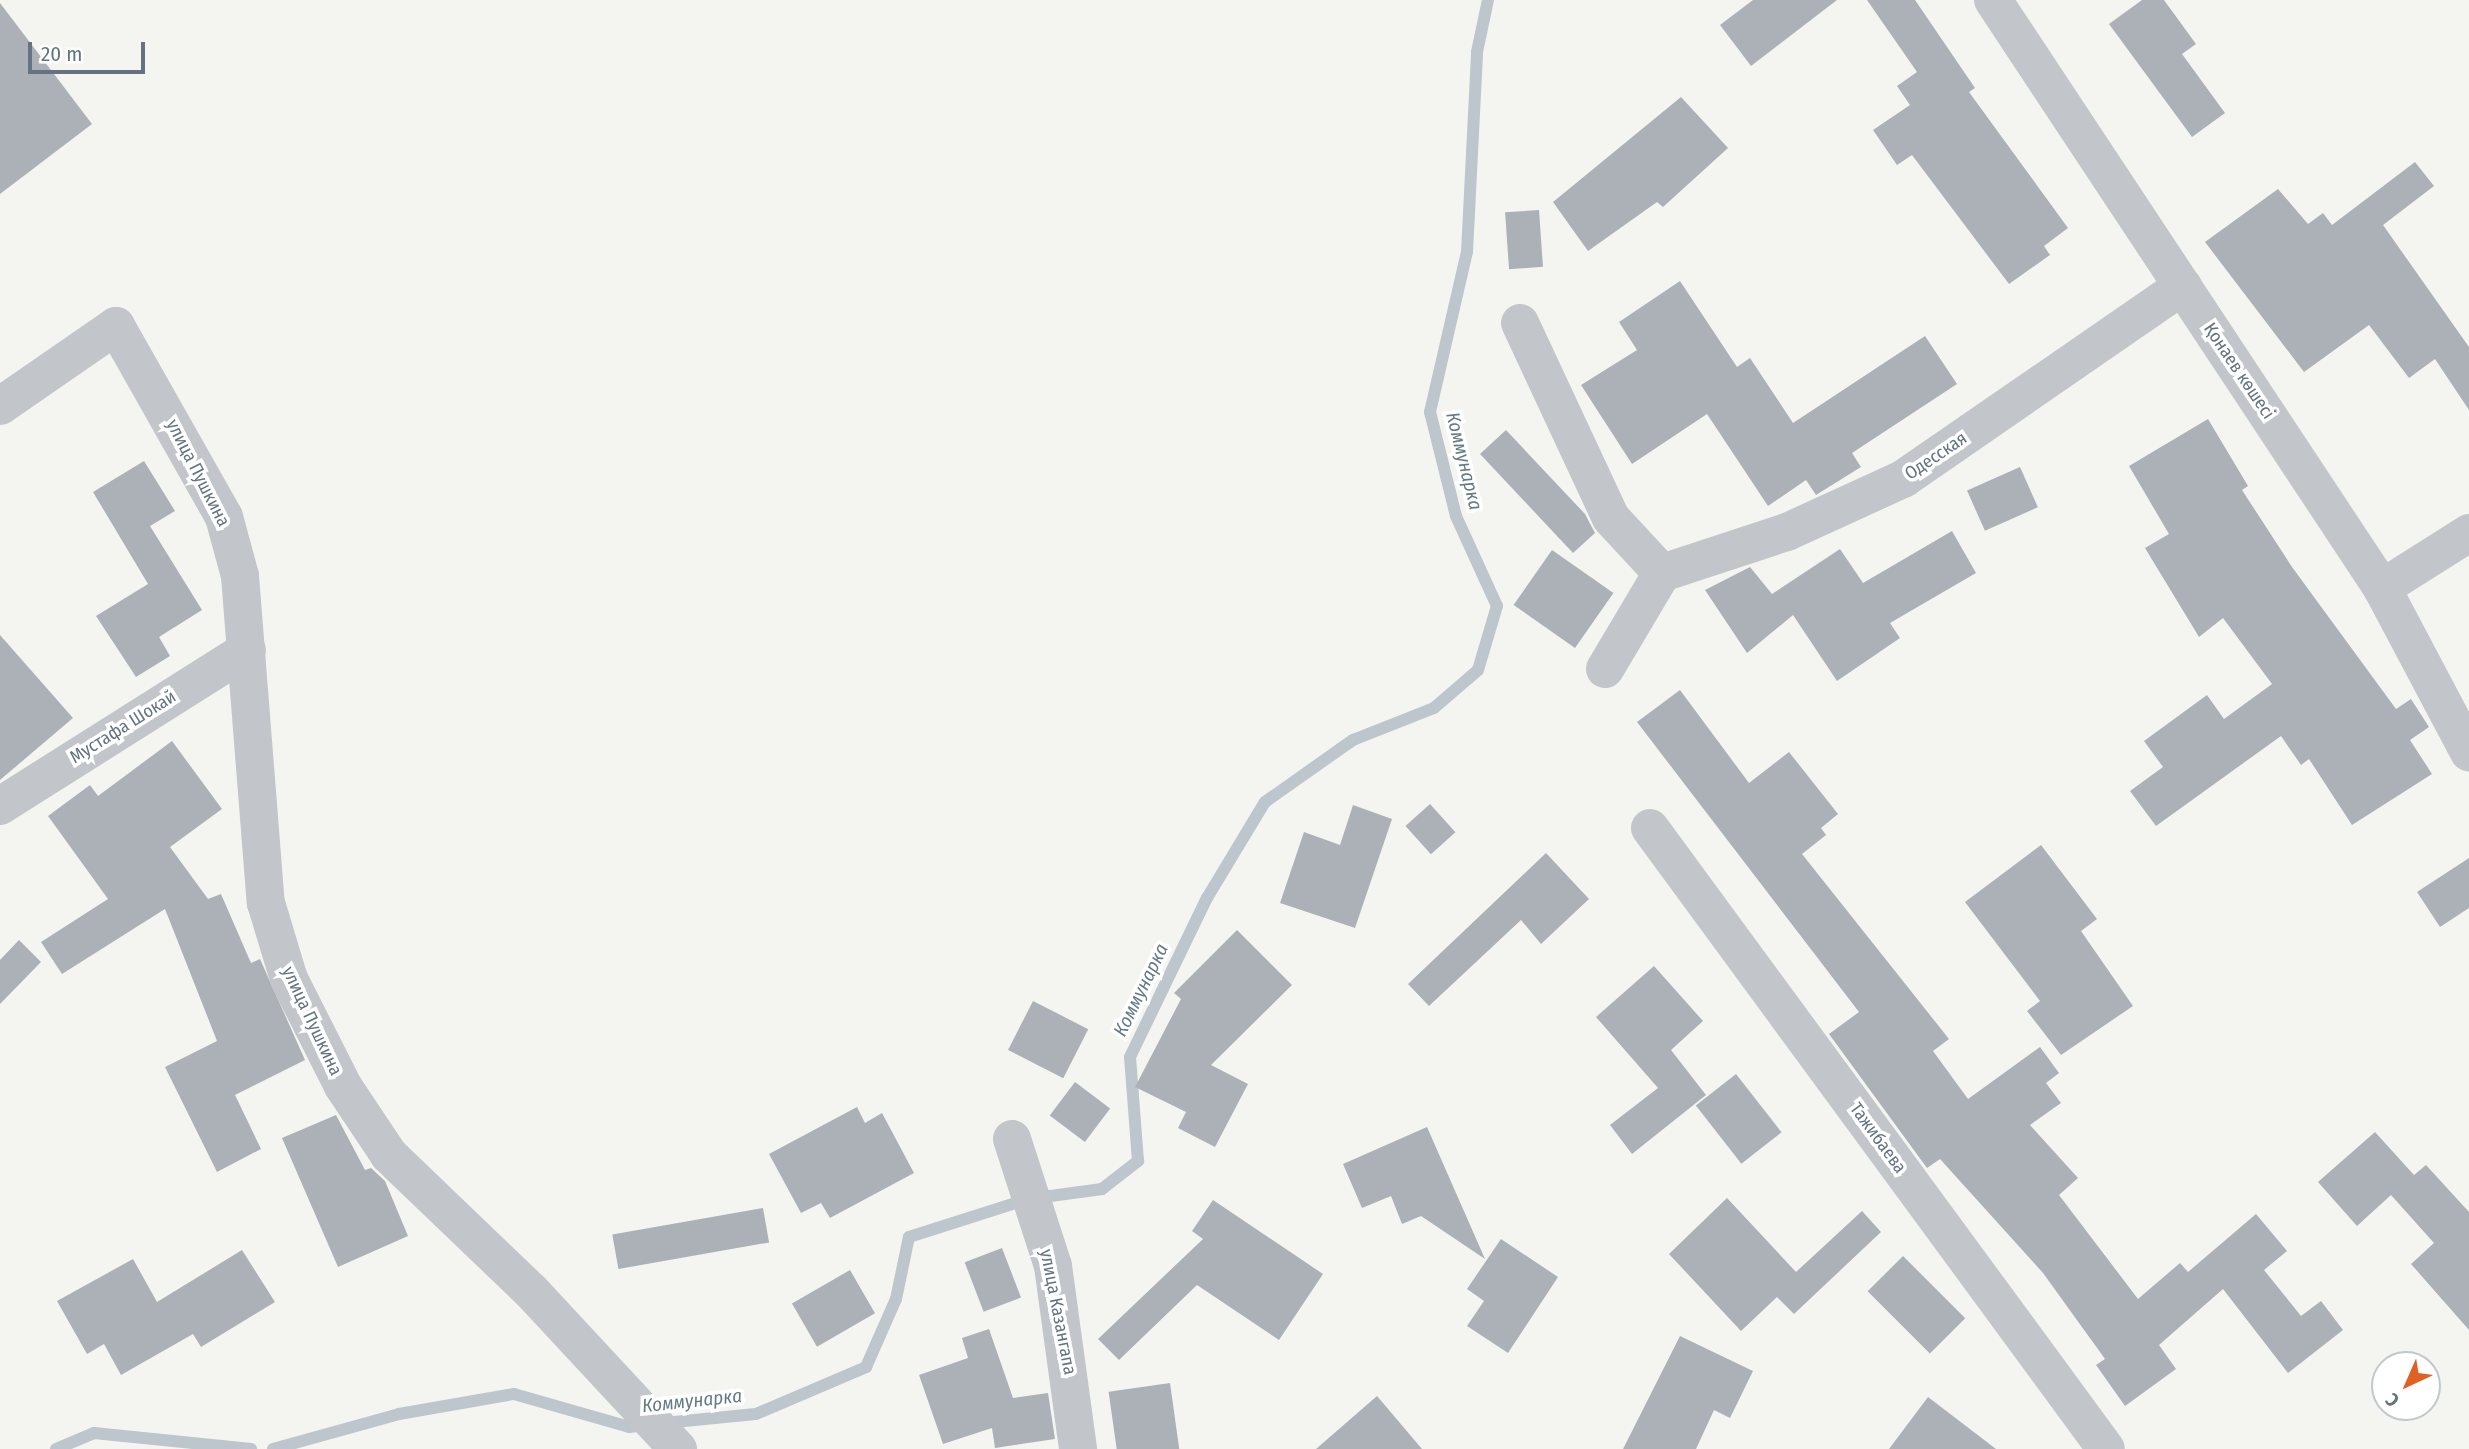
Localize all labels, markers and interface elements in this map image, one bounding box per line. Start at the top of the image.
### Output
scale bar [32,28,149,72]
text: 20 m [41,41,82,67]
street label: Қонаев көшесі [2199,319,2279,423]
water label: Коммунарка [1441,410,1487,512]
street label: улица Пушкина [162,416,234,530]
street label: Одесская [1901,427,1971,485]
street label: Мустафа Шокай [66,686,180,768]
water label: Коммунарка [1109,940,1173,1040]
street label: улица Пушкина [277,963,347,1079]
street label: Тажибаева [1845,1098,1911,1178]
street label: улица Казангапа [1035,1247,1081,1377]
north arrow [2371,1351,2441,1421]
water label: Коммунарка [641,1384,743,1418]
text: С [2381,1388,2404,1412]

